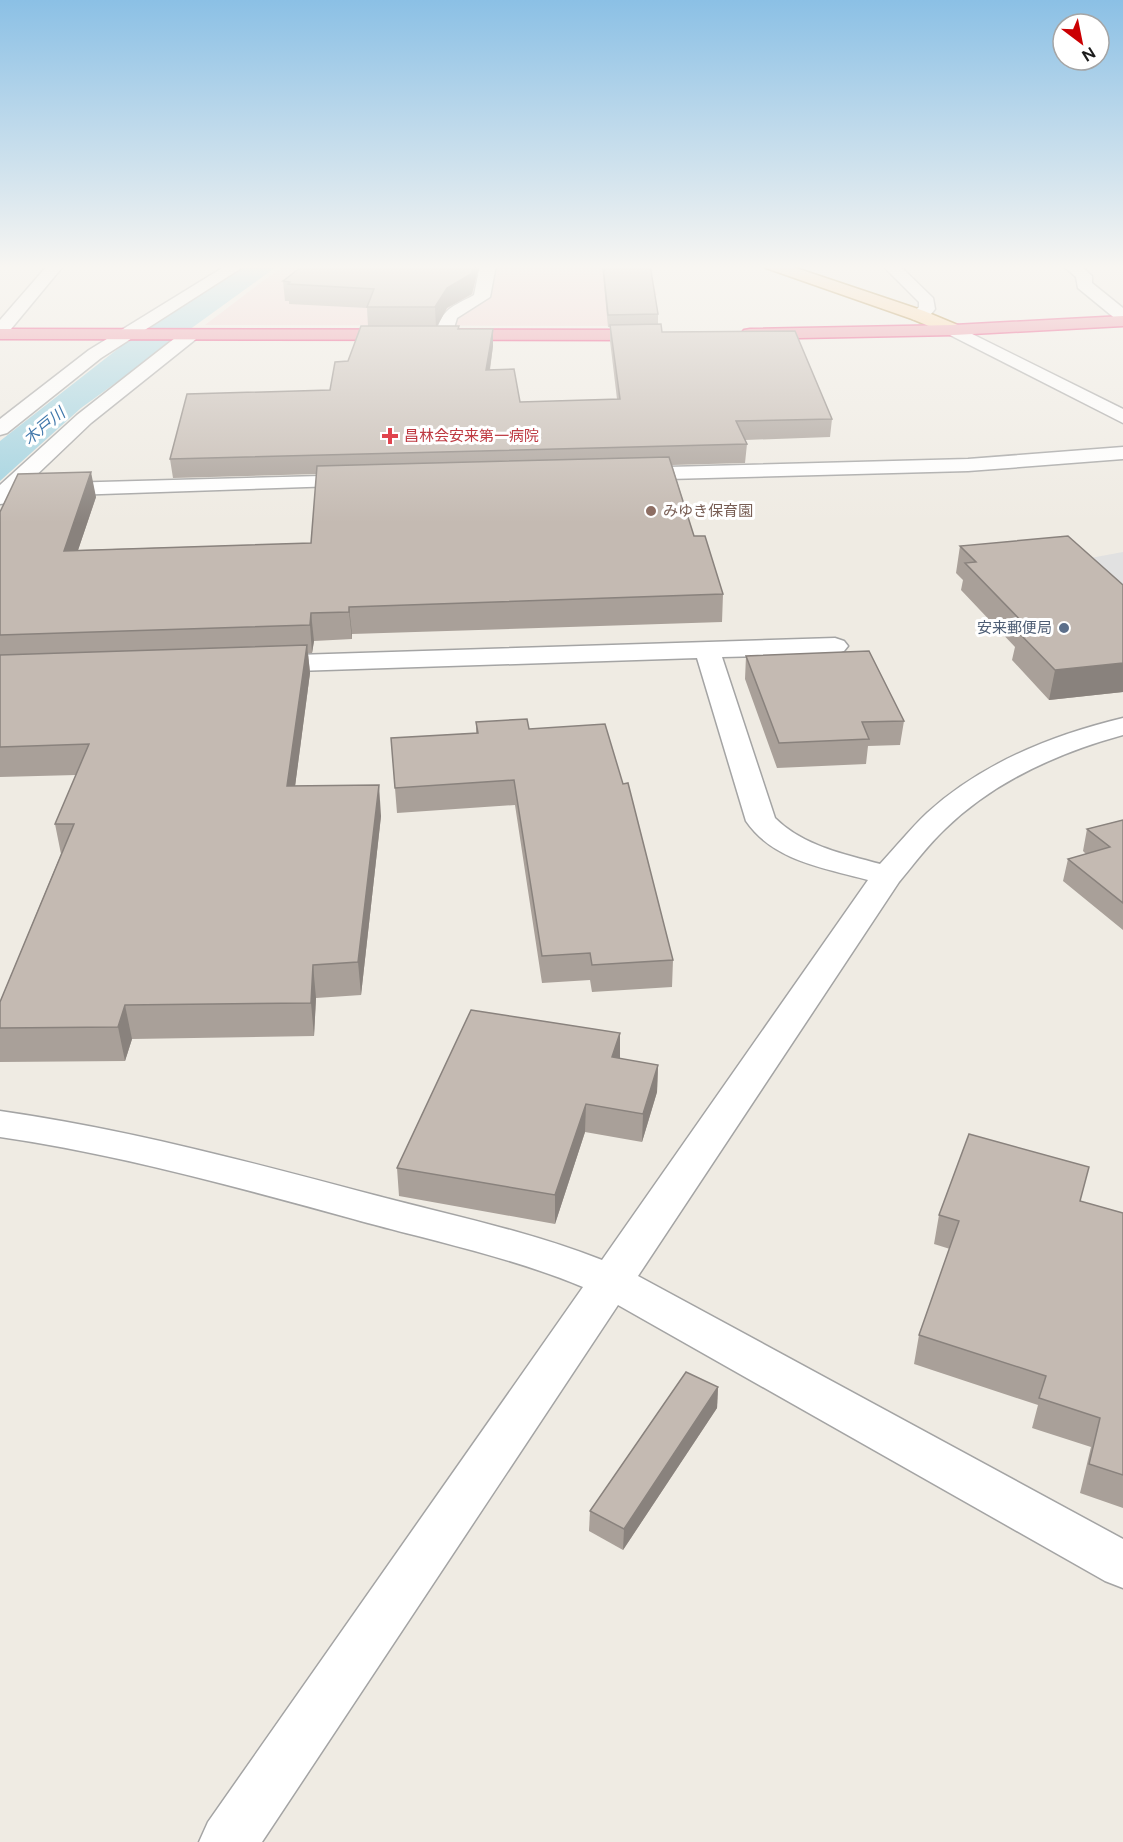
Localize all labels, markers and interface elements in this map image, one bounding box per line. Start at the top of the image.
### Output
north arrow [1051,12,1111,72]
text: N [1078,43,1099,66]
water label: 木戸川 [19,402,70,448]
marker: 昌林会安来第一病院 [381,427,399,445]
place label: 昌林会安来第一病院 [404,427,539,445]
place label: みゆき保育園 [663,502,753,520]
marker: みゆき保育園 [644,504,658,518]
place label: 安来郵便局 [977,619,1052,637]
marker: 安来郵便局 [1057,621,1071,635]

